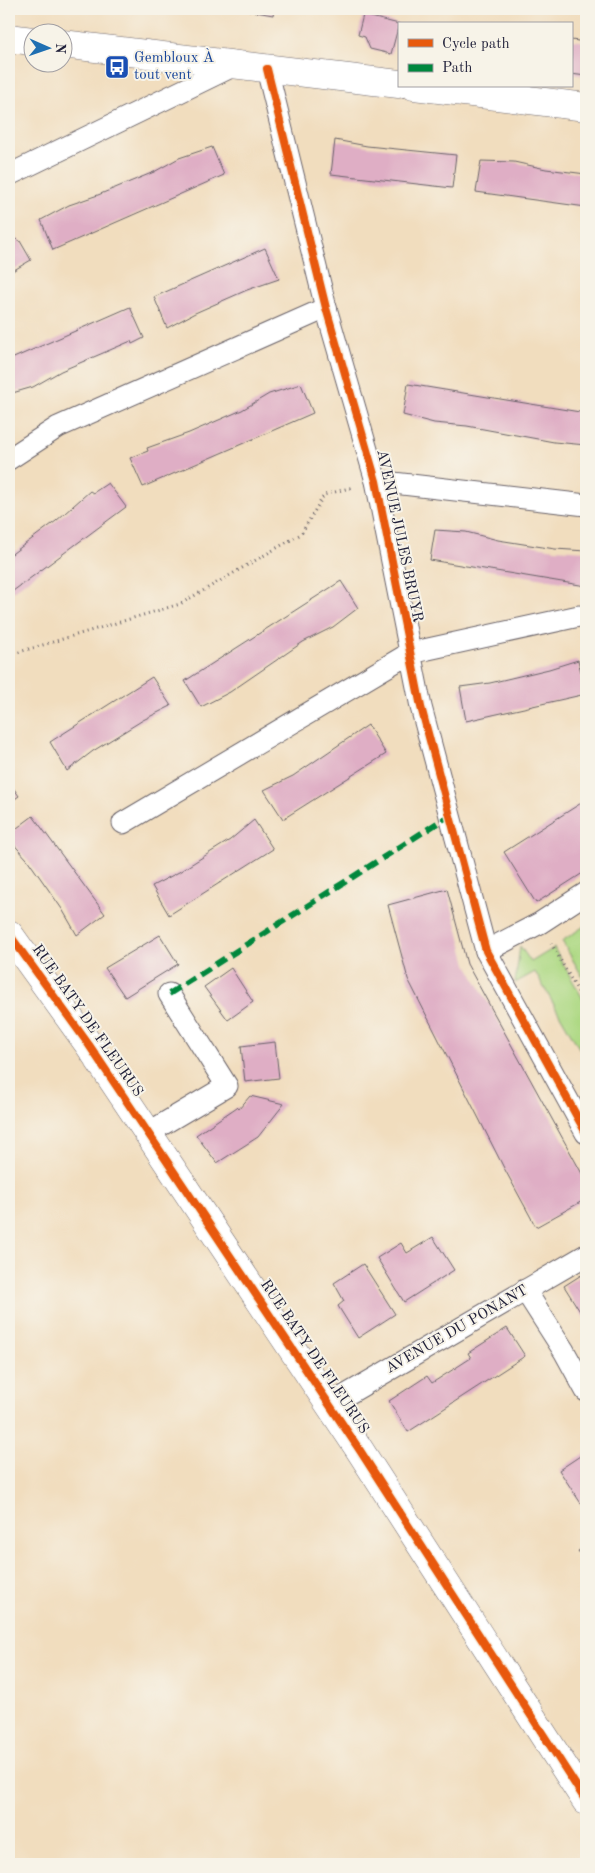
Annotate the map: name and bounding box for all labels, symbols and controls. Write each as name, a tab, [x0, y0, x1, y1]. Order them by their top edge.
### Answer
north arrow	[22, 22, 72, 72]
legend	[398, 22, 572, 88]
text: Cycle path	[442, 37, 510, 52]
text: N	[53, 43, 67, 54]
place label: Gembloux À tout vent	[134, 48, 215, 83]
bus stop icon: Gembloux À tout vent	[104, 54, 130, 80]
text: Path	[442, 61, 472, 76]
street label: AVENUE JULES BRUYR	[373, 448, 425, 624]
street label: RUE BATY DE FLEURUS	[29, 942, 145, 1100]
street label: RUE BATY DE FLEURUS	[257, 1277, 371, 1437]
street label: AVENUE DU PONANT	[383, 1283, 531, 1377]

